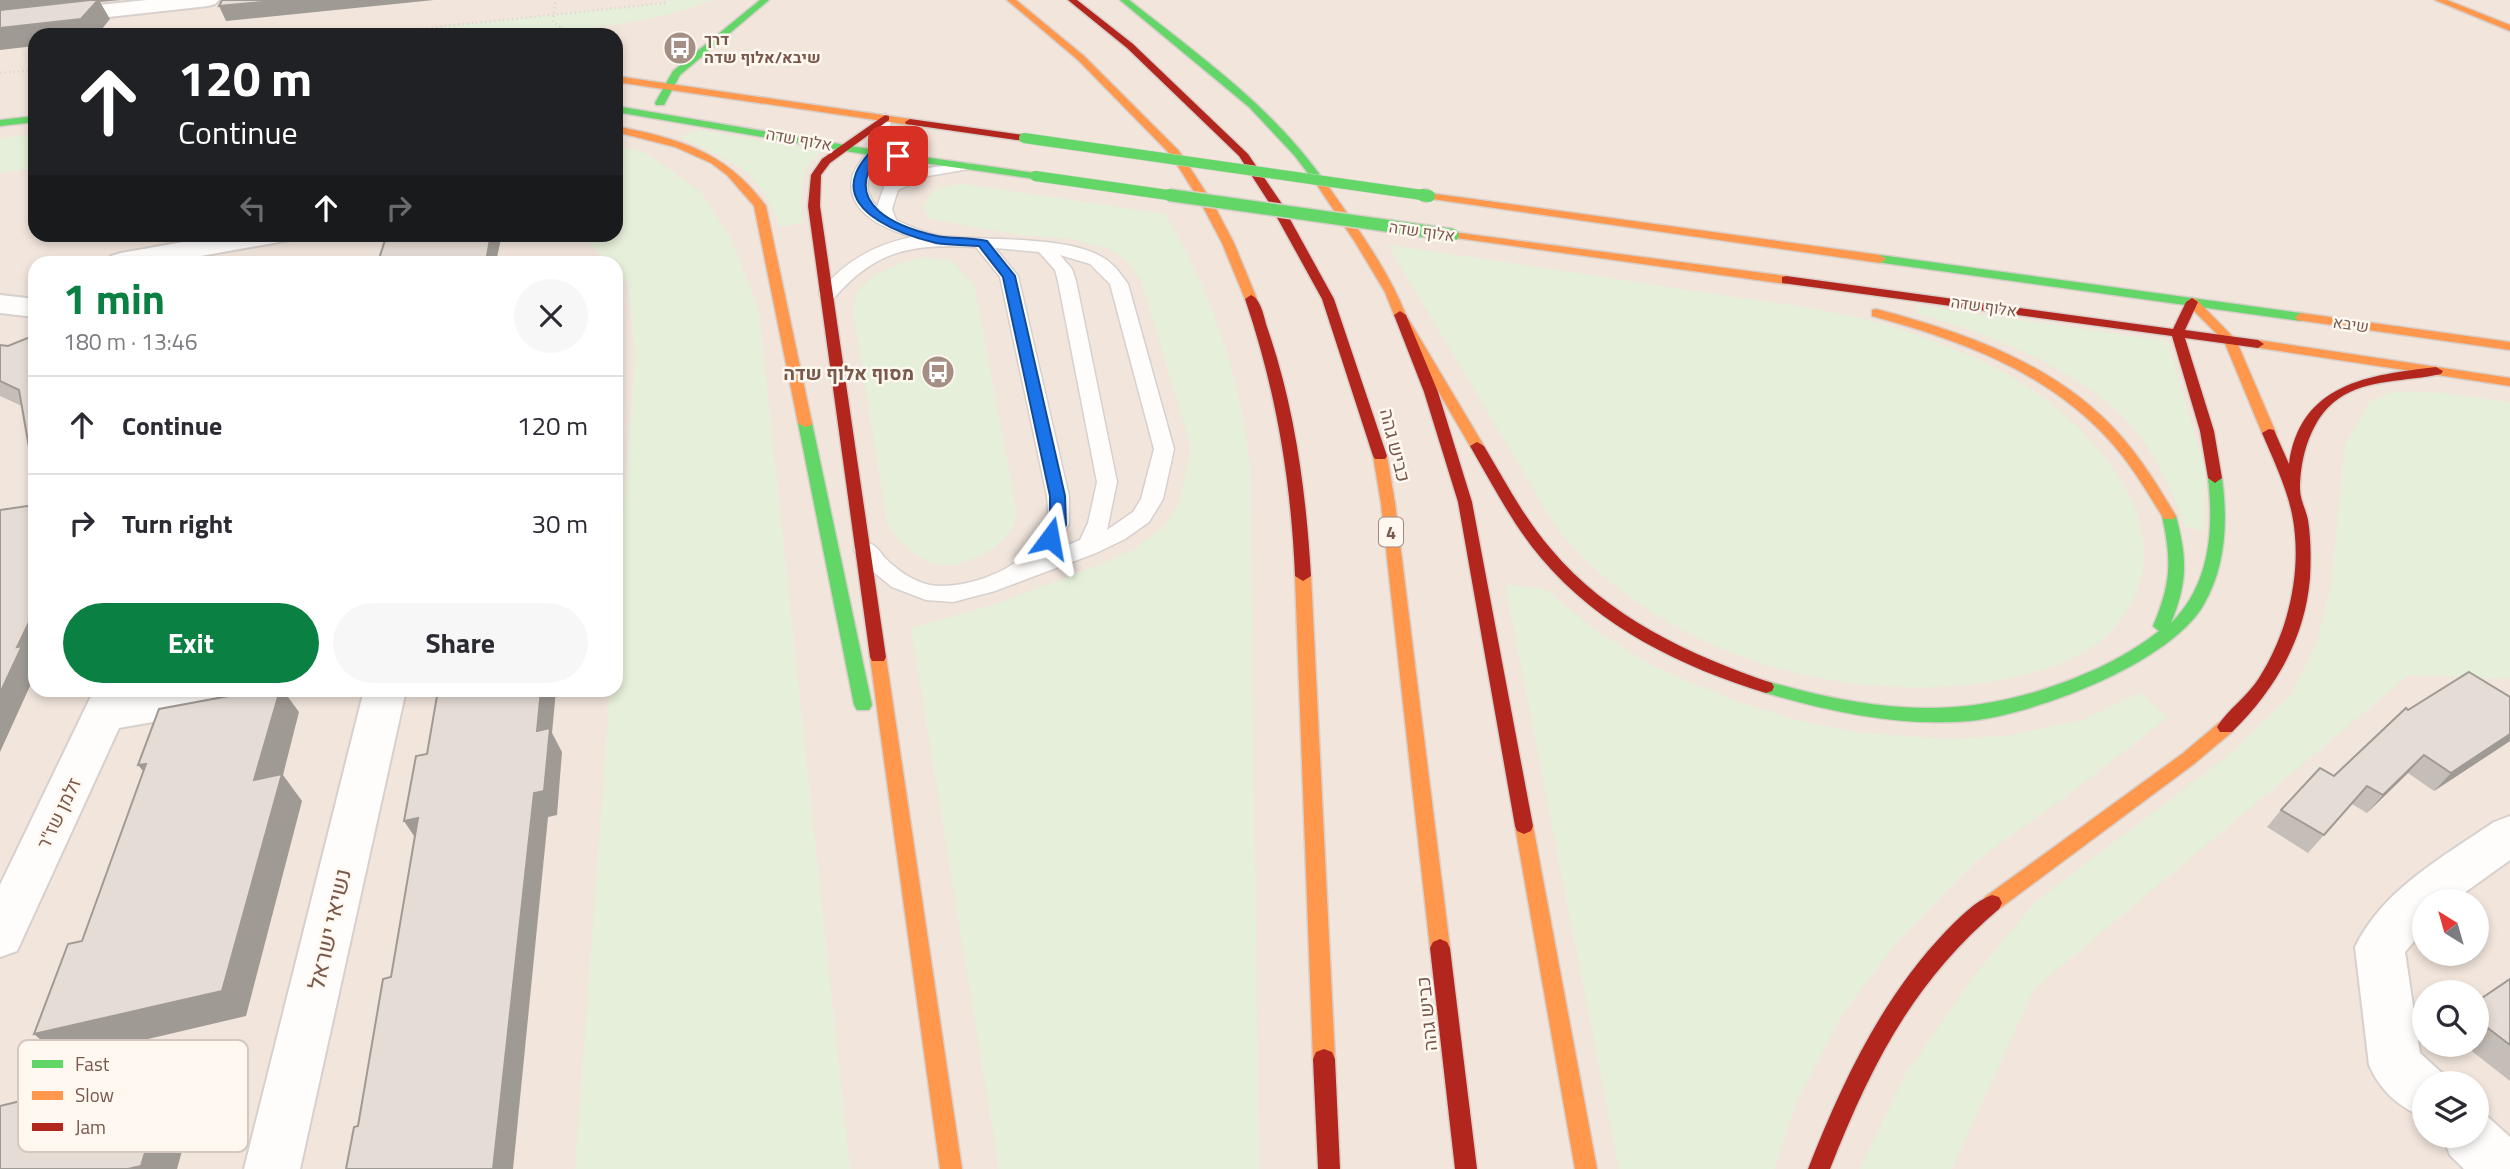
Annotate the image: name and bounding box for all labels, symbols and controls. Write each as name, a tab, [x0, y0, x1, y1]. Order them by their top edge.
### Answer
place label: דרך שיבא/אלוף שדה	[704, 27, 821, 69]
bus stop icon: דרך שיבא/אלוף שדה	[661, 29, 699, 67]
text: 120 m	[178, 40, 312, 115]
icon: ahead	[63, 56, 154, 147]
text: Continue	[178, 108, 298, 156]
street label: אלוף שדה	[764, 121, 834, 157]
pin	[868, 126, 928, 186]
icon: arrive	[879, 137, 917, 175]
icon: left	[234, 189, 272, 227]
icon: ahead	[307, 189, 345, 227]
icon: right	[380, 189, 418, 227]
street label: אלוף שדה	[1387, 214, 1457, 248]
text: 1 min	[63, 266, 165, 330]
button: close	[514, 279, 588, 353]
street label: אלוף שדה	[1949, 289, 2019, 323]
street label: שיבא	[2331, 310, 2371, 338]
text: 180 m · 13:46	[63, 324, 198, 359]
bus stop icon: מסוף אלוף שדה	[919, 353, 957, 391]
place label: מסוף אלוף שדה	[783, 358, 914, 387]
street label: כביש גהה	[1373, 405, 1419, 485]
icon: ahead	[63, 406, 101, 444]
text: Continue	[122, 406, 222, 445]
text: 120 m	[517, 406, 588, 445]
position arrow	[1013, 501, 1087, 575]
icon: right	[63, 504, 101, 542]
text: Turn right	[122, 504, 233, 543]
text: 30 m	[531, 504, 588, 543]
road number: 4	[1379, 518, 1403, 546]
button: Exit	[63, 603, 319, 683]
button: Share	[333, 603, 588, 683]
street label: זלמן שז"ר	[28, 772, 88, 854]
street label: נשיאי ישראל	[298, 865, 360, 993]
north arrow	[2412, 889, 2488, 966]
map controls	[2412, 889, 2489, 1148]
street label: כביש גהה	[1408, 975, 1444, 1053]
button: search	[2412, 980, 2489, 1057]
legend	[18, 1040, 248, 1152]
text: Fast	[75, 1049, 110, 1078]
button: layers	[2412, 1071, 2489, 1148]
text: Slow	[75, 1080, 114, 1109]
text: Jam	[75, 1112, 106, 1141]

